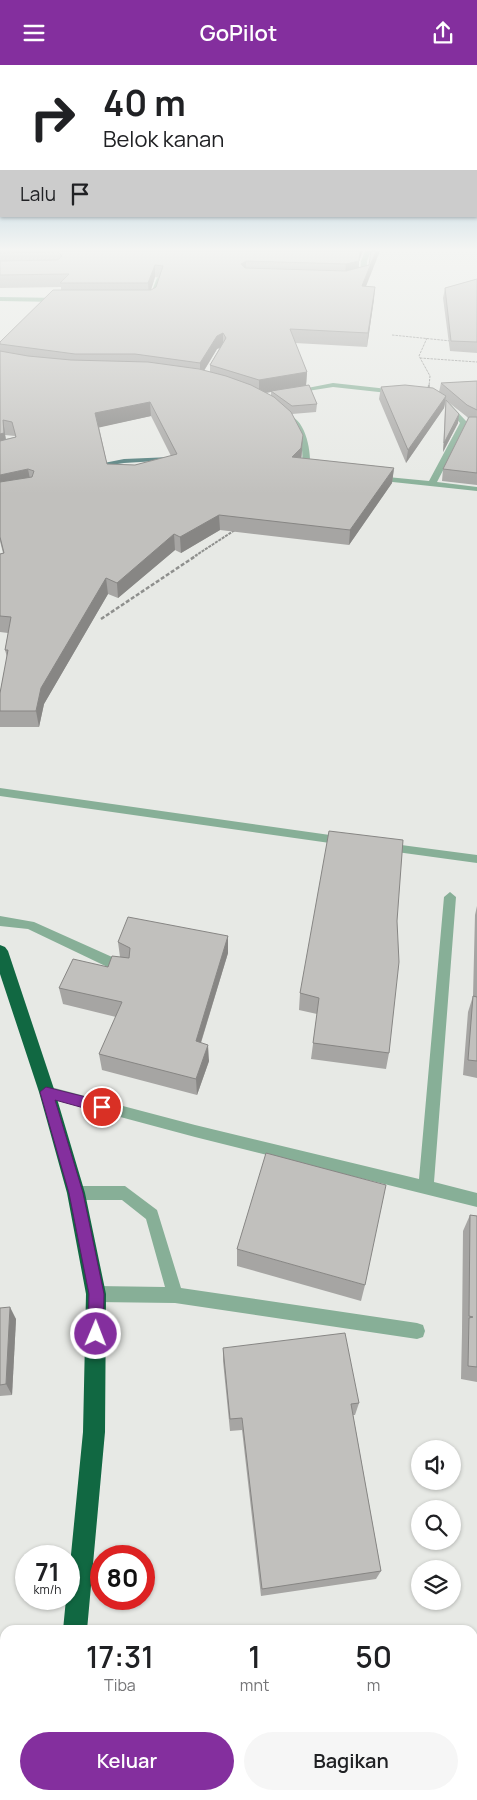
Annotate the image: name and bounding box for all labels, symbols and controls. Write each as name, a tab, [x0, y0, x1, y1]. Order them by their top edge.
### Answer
text: GoPilot	[200, 18, 277, 48]
icon: menu	[20, 19, 48, 47]
icon: share	[429, 19, 457, 47]
text: 40 m	[103, 79, 186, 127]
icon: right	[20, 85, 85, 150]
text: Belok kanan	[103, 124, 224, 154]
icon: arrive	[66, 180, 94, 208]
text: Lalu	[20, 181, 56, 207]
pin	[81, 1086, 123, 1128]
icon: arrive	[88, 1093, 116, 1121]
position arrow	[69, 1307, 121, 1359]
map controls	[411, 1440, 461, 1610]
button: sound	[411, 1440, 461, 1490]
button: search	[411, 1500, 461, 1550]
speed limit sign: 80	[90, 1545, 155, 1610]
text: 71	[35, 1554, 60, 1589]
button: layers	[411, 1560, 461, 1610]
text: km/h	[34, 1581, 61, 1598]
text: 17:31	[86, 1636, 154, 1677]
text: 1	[248, 1636, 261, 1677]
text: 50	[355, 1636, 392, 1677]
text: Tiba	[104, 1674, 136, 1696]
text: mnt	[240, 1674, 269, 1696]
text: m	[367, 1674, 380, 1696]
button: Keluar	[20, 1732, 234, 1790]
button: Bagikan	[244, 1732, 458, 1790]

